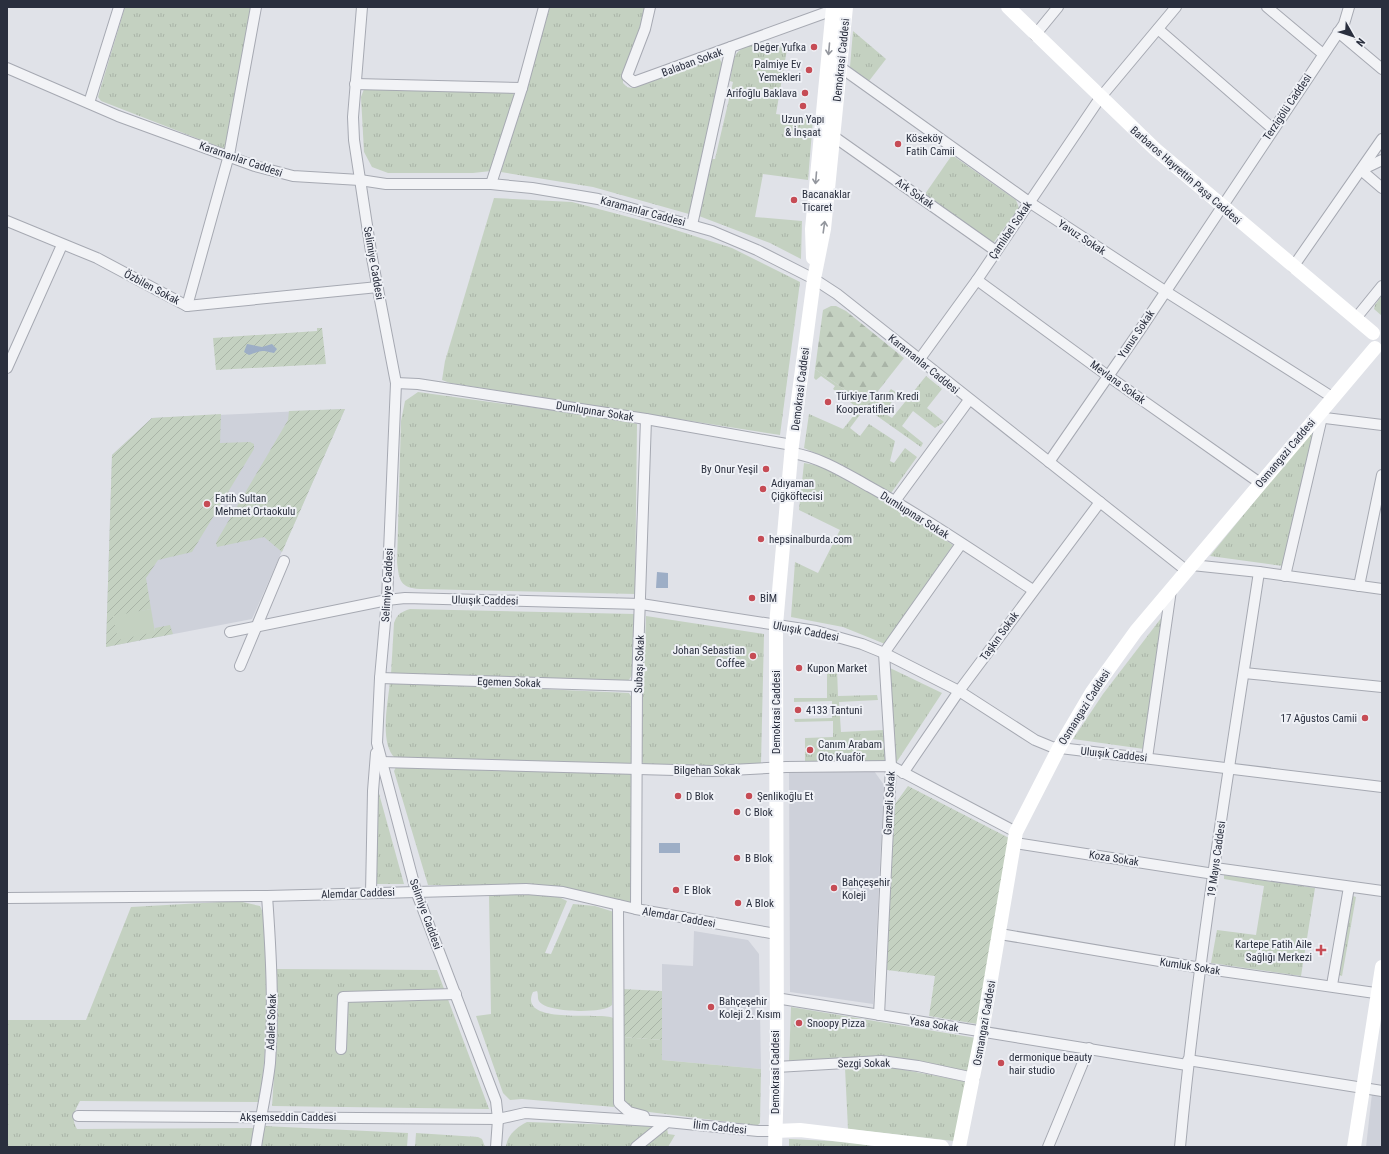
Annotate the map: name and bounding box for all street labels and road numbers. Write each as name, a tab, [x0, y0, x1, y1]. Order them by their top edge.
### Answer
street label: Demokrasi Caddesi	[831, 18, 852, 102]
street label: Balaban Sokak	[660, 45, 725, 80]
street label: Terzigölü Caddesi	[1260, 72, 1314, 143]
street label: Barbaros Hayrettin Paşa Caddesi	[1128, 124, 1244, 227]
street label: Karamanlar Caddesi	[197, 139, 284, 180]
street label: Ark Sokak	[893, 176, 936, 211]
street label: Karamanlar Caddesi	[599, 194, 687, 229]
street label: Çamlıbel Sokak	[986, 199, 1035, 262]
street label: Yavuz Sokak	[1055, 217, 1108, 258]
street label: Selimiye Caddesi	[361, 226, 386, 301]
street label: Özbilen Sokak	[122, 267, 182, 308]
street label: Yunus Sokak	[1116, 308, 1157, 361]
street label: Karamanlar Caddesi	[886, 332, 962, 397]
street label: Demokrasi Caddesi	[789, 347, 812, 431]
street label: Mevlana Sokak	[1087, 358, 1148, 407]
street label: Dumlupınar Sokak	[555, 399, 635, 424]
street label: Osmangazi Caddesi	[1253, 416, 1318, 491]
street label: Dumlupınar Sokak	[878, 489, 952, 542]
street label: Selimiye Caddesi	[379, 548, 396, 622]
street label: Uluışık Caddesi	[451, 593, 519, 608]
street label: Taşkın Sokak	[977, 609, 1022, 663]
street label: Uluışık Caddesi	[772, 619, 840, 644]
street label: Subaşı Sokak	[632, 635, 647, 693]
street label: Osmangazi Caddesi	[1056, 667, 1113, 747]
street label: Demokrasi Caddesi	[770, 670, 783, 754]
street label: Egemen Sokak	[477, 675, 541, 690]
street label: Uluışık Caddesi	[1080, 745, 1148, 764]
street label: Bilgehan Sokak	[674, 764, 740, 777]
street label: Gamzeli Sokak	[881, 771, 898, 835]
street label: 19 Mayıs Caddesi	[1205, 820, 1228, 898]
street label: Koza Sokak	[1088, 848, 1140, 869]
street label: Selimiye Caddesi	[407, 877, 444, 951]
street label: Alemdar Caddesi	[321, 886, 395, 901]
street label: Alemdar Caddesi	[641, 905, 716, 930]
street label: Kumluk Sokak	[1159, 955, 1221, 978]
street label: Osmangazi Caddesi	[971, 980, 998, 1067]
street label: Adalet Sokak	[264, 993, 279, 1051]
street label: Yasa Sokak	[908, 1014, 960, 1035]
street label: Demokrasi Caddesi	[769, 1030, 782, 1114]
street label: Sezgi Sokak	[838, 1057, 890, 1070]
street label: Akşemseddin Caddesi	[240, 1111, 336, 1124]
street label: İlim Caddesi	[693, 1118, 747, 1137]

